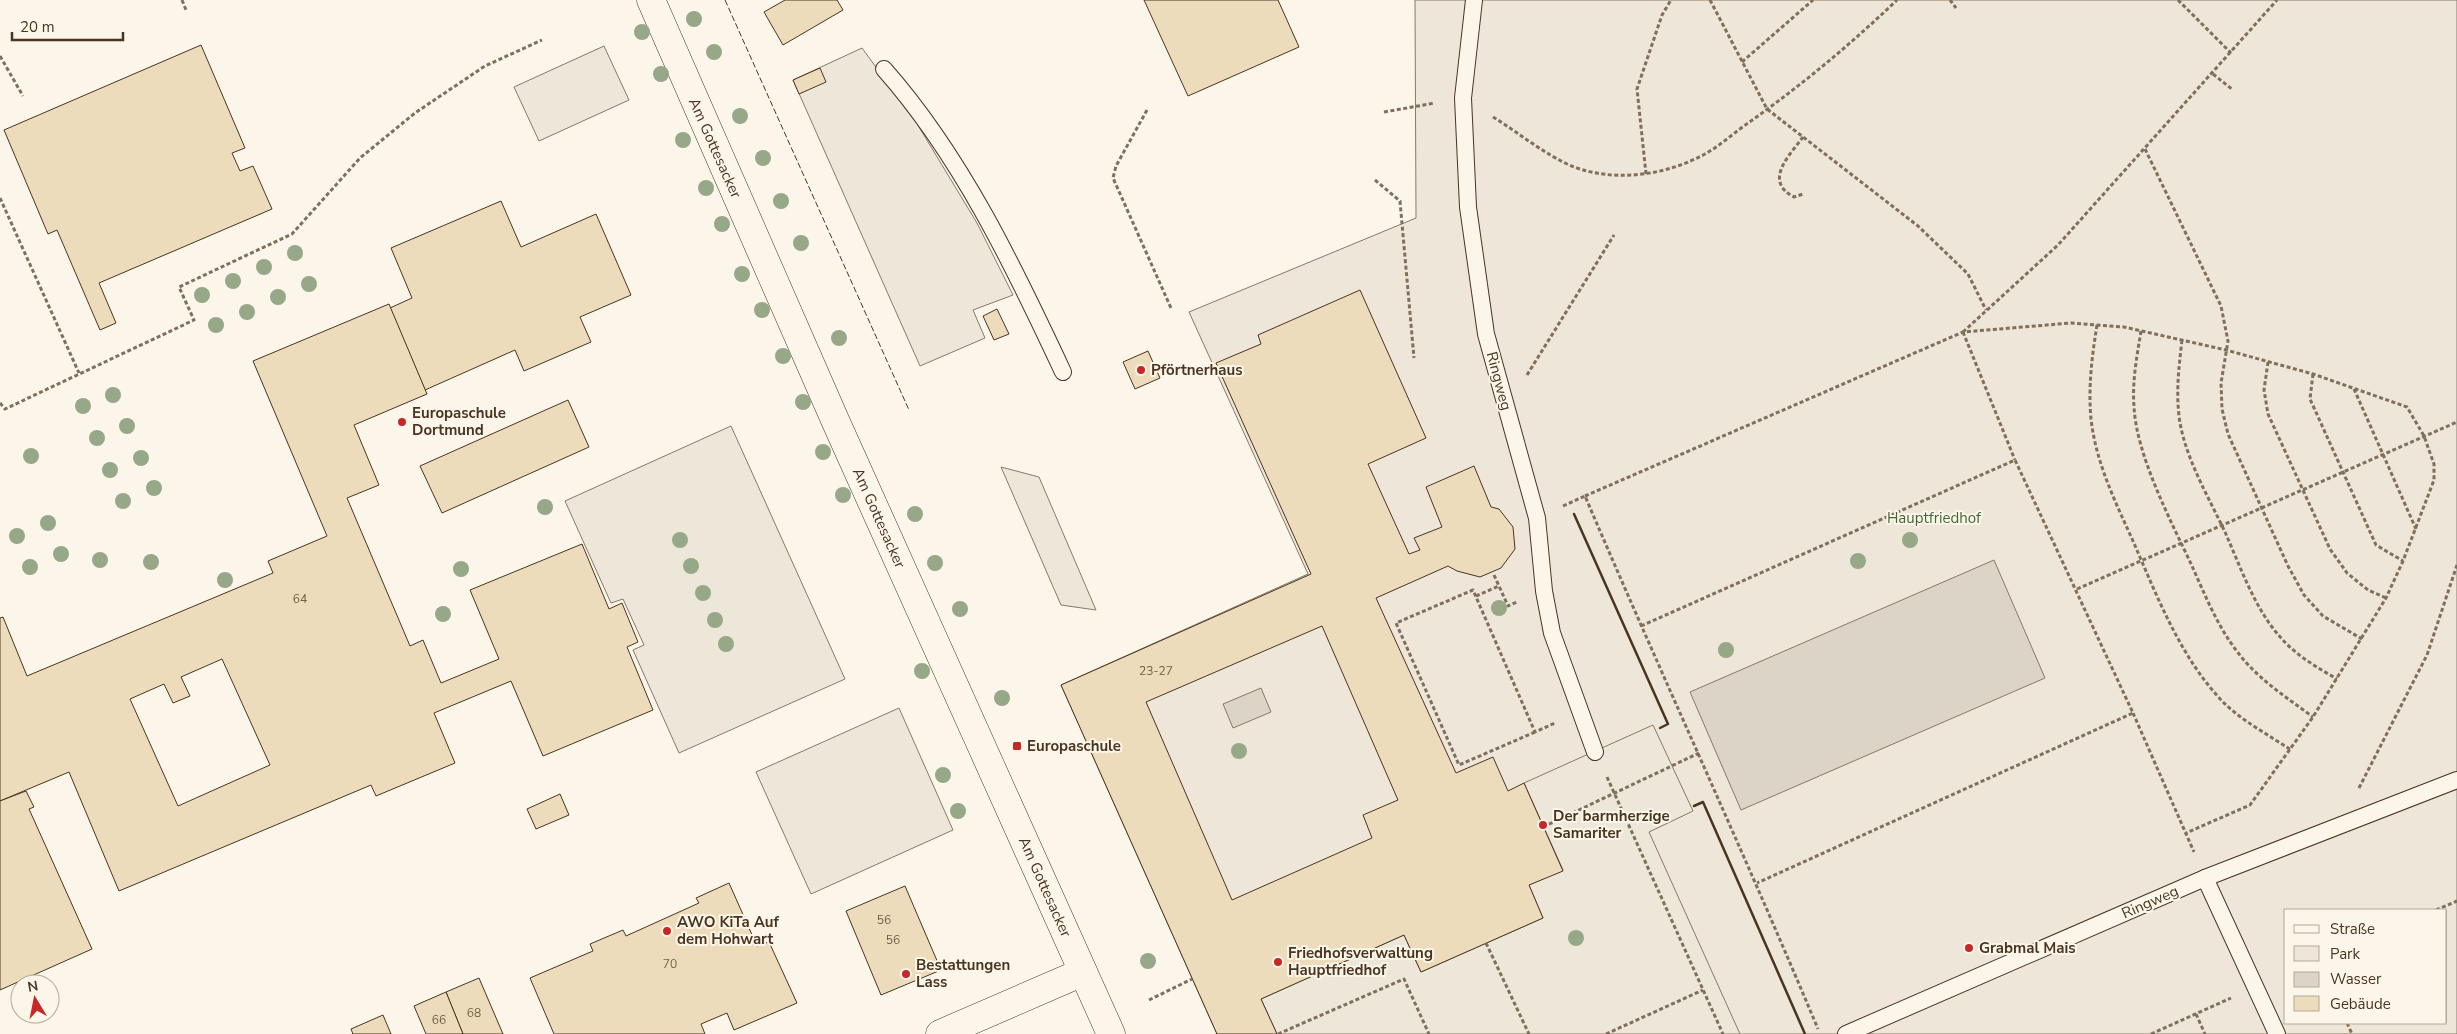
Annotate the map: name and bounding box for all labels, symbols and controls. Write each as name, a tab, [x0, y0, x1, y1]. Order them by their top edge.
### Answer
scale bar	[12, 10, 124, 42]
text: 20 m	[20, 17, 55, 37]
street label: Am Gottesacker	[684, 95, 746, 202]
street label: Ringweg	[1482, 349, 1516, 413]
place label: Pförtnerhaus	[1151, 360, 1243, 380]
marker: Pförtnerhaus	[1135, 364, 1147, 376]
place label: Europaschule Dortmund	[412, 403, 506, 440]
marker: Europaschule Dortmund	[396, 416, 408, 428]
street label: Am Gottesacker	[848, 465, 910, 572]
park label: Hauptfriedhof	[1887, 508, 1982, 528]
house number: 64	[293, 591, 307, 607]
house number: 23-27	[1139, 663, 1173, 679]
place label: Europaschule	[1027, 736, 1121, 756]
marker: Europaschule	[1011, 740, 1023, 752]
place label: Der barmherzige Samariter	[1553, 806, 1670, 843]
marker: Der barmherzige Samariter	[1537, 819, 1549, 831]
street label: Am Gottesacker	[1014, 834, 1076, 941]
street label: Ringweg	[2118, 881, 2182, 923]
legend	[2284, 909, 2447, 1024]
place label: AWO KiTa Auf dem Hohwart	[677, 912, 780, 949]
house number: 56	[877, 912, 891, 928]
text: Straße	[2330, 919, 2375, 939]
marker: AWO KiTa Auf dem Hohwart	[661, 925, 673, 937]
house number: 56	[886, 932, 900, 948]
place label: Grabmal Mais	[1979, 938, 2076, 958]
marker: Grabmal Mais	[1963, 942, 1975, 954]
place label: Friedhofsverwaltung Hauptfriedhof	[1288, 943, 1433, 980]
text: Park	[2330, 944, 2360, 964]
place label: Bestattungen Lass	[916, 955, 1010, 992]
house number: 70	[663, 956, 677, 972]
marker: Friedhofsverwaltung Hauptfriedhof	[1272, 956, 1284, 968]
marker: Bestattungen Lass	[900, 968, 912, 980]
text: Wasser	[2330, 969, 2382, 989]
north arrow	[10, 974, 60, 1024]
text: N	[26, 976, 40, 997]
text: Gebäude	[2330, 994, 2391, 1014]
house number: 68	[467, 1005, 481, 1021]
house number: 66	[432, 1012, 446, 1028]

